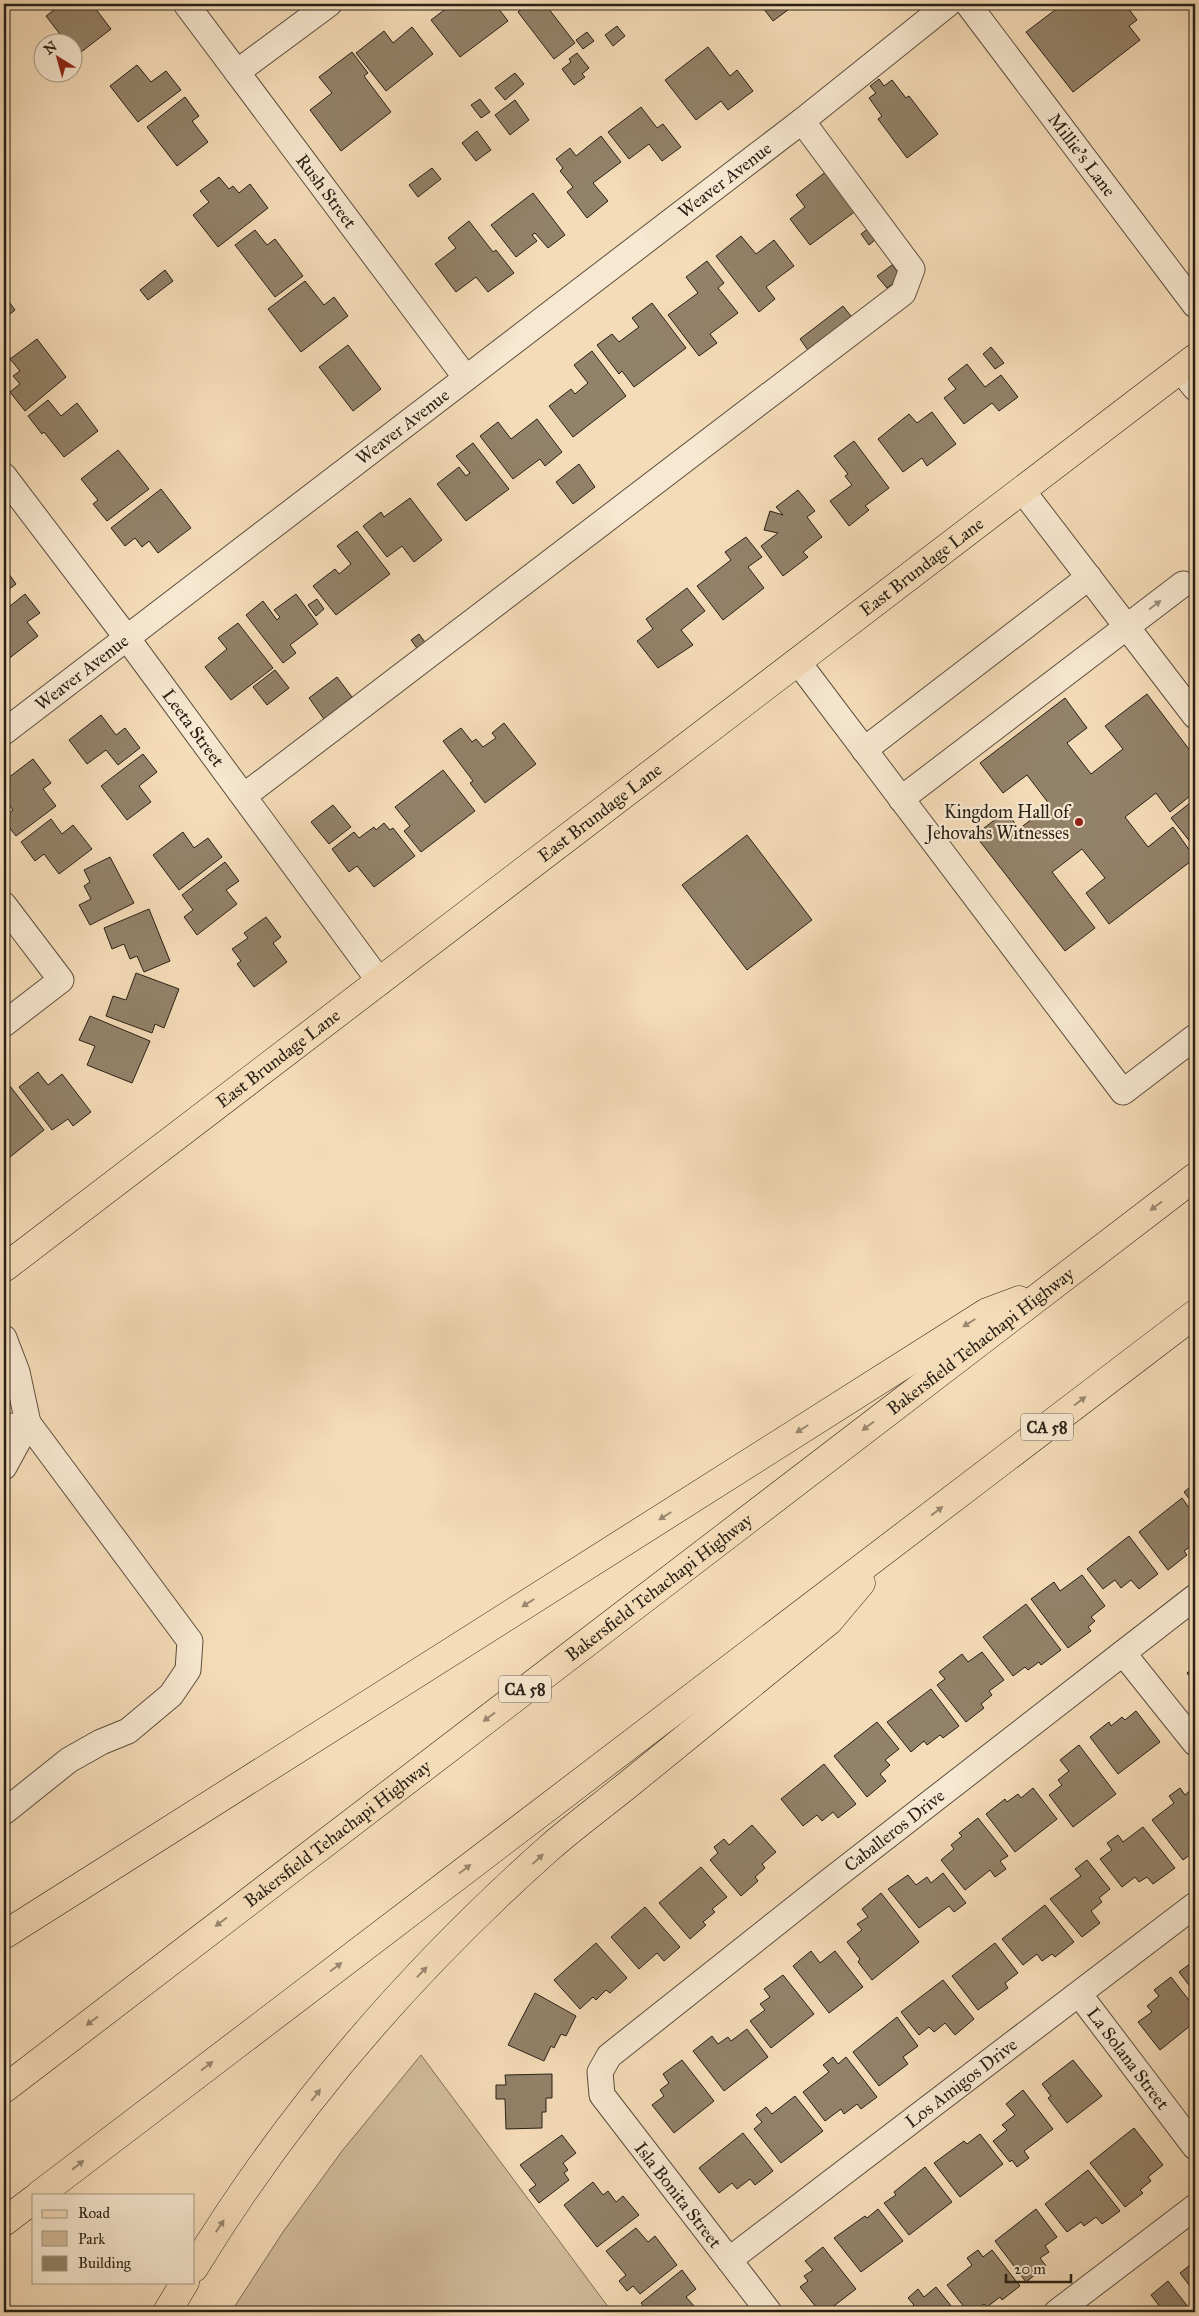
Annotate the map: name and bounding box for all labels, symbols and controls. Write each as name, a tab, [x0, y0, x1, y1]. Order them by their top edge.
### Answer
north arrow	[32, 32, 82, 82]
text: N	[41, 38, 60, 58]
street label: Millie's Lane	[1043, 109, 1120, 201]
street label: Weaver Avenue	[674, 137, 776, 223]
street label: Rush Street	[291, 150, 362, 233]
street label: Weaver Avenue	[351, 384, 454, 470]
street label: East Brundage Lane	[855, 512, 988, 621]
one-way arrow	[1148, 600, 1161, 611]
street label: Weaver Avenue	[31, 630, 133, 715]
street label: Leeta Street	[157, 685, 229, 772]
street label: East Brundage Lane	[534, 758, 666, 867]
place label: Kingdom Hall of Jehovahs Witnesses	[924, 801, 1072, 845]
marker: Kingdom Hall of Jehovahs Witnesses	[1073, 816, 1085, 828]
street label: East Brundage Lane	[212, 1004, 344, 1113]
one-way arrow	[1150, 1201, 1163, 1212]
street label: Bakersfield Tehachapi Highway	[883, 1262, 1079, 1420]
one-way arrow	[963, 1318, 976, 1328]
one-way arrow	[1073, 1396, 1086, 1407]
road number: CA 58	[1021, 1414, 1073, 1440]
one-way arrow	[862, 1421, 875, 1432]
one-way arrow	[796, 1424, 809, 1433]
one-way arrow	[930, 1505, 943, 1516]
street label: Bakersfield Tehachapi Highway	[561, 1509, 757, 1666]
one-way arrow	[659, 1511, 672, 1521]
one-way arrow	[521, 1598, 535, 1608]
road number: CA 58	[499, 1676, 551, 1702]
one-way arrow	[483, 1711, 496, 1722]
street label: Bakersfield Tehachapi Highway	[240, 1755, 436, 1912]
street label: Caballeros Drive	[840, 1785, 949, 1876]
one-way arrow	[531, 1853, 543, 1865]
one-way arrow	[458, 1864, 472, 1874]
one-way arrow	[214, 1917, 228, 1927]
one-way arrow	[329, 1962, 342, 1973]
one-way arrow	[415, 1967, 427, 1979]
street label: La Solana Street	[1082, 2003, 1174, 2115]
one-way arrow	[85, 2016, 99, 2026]
street label: Los Amigos Drive	[901, 2033, 1022, 2133]
one-way arrow	[200, 2060, 213, 2071]
one-way arrow	[310, 2089, 321, 2102]
street label: Isla Bonita Street	[630, 2137, 727, 2253]
one-way arrow	[71, 2159, 84, 2170]
legend	[32, 2194, 195, 2284]
text: Road	[78, 2204, 110, 2222]
one-way arrow	[215, 2220, 224, 2233]
text: Park	[78, 2230, 105, 2248]
scale bar	[1006, 2251, 1072, 2283]
text: Building	[78, 2254, 132, 2272]
text: 20 m	[1014, 2260, 1046, 2278]

